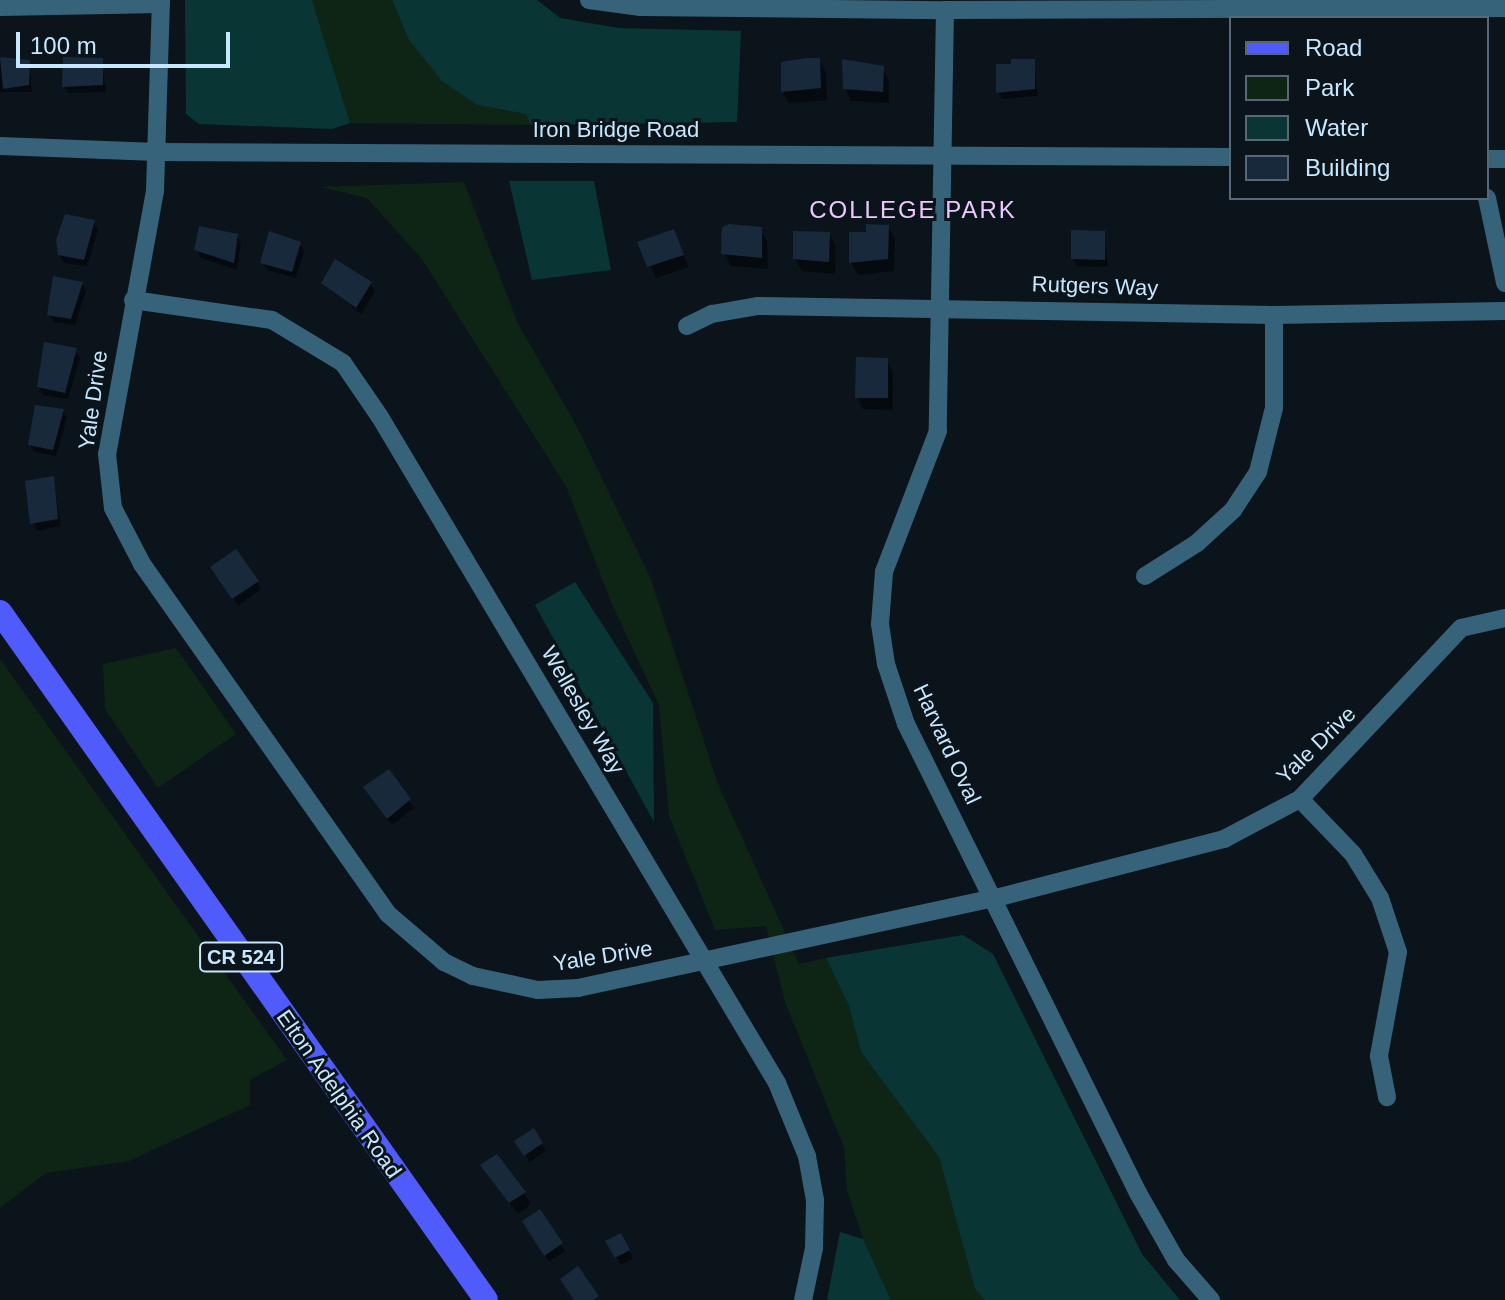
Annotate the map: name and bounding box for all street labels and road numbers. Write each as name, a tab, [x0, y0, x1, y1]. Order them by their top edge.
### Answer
street label: Iron Bridge Road	[533, 117, 699, 143]
street label: Rutgers Way	[1031, 271, 1159, 301]
street label: Yale Drive	[73, 349, 113, 451]
street label: Wellesley Way	[536, 641, 630, 779]
street label: Harvard Oval	[908, 680, 986, 808]
street label: Yale Drive	[1271, 701, 1361, 789]
street label: Yale Drive	[552, 935, 654, 977]
road number: CR 524	[199, 941, 283, 973]
street label: Elton Adelphia Road	[271, 1004, 407, 1184]

